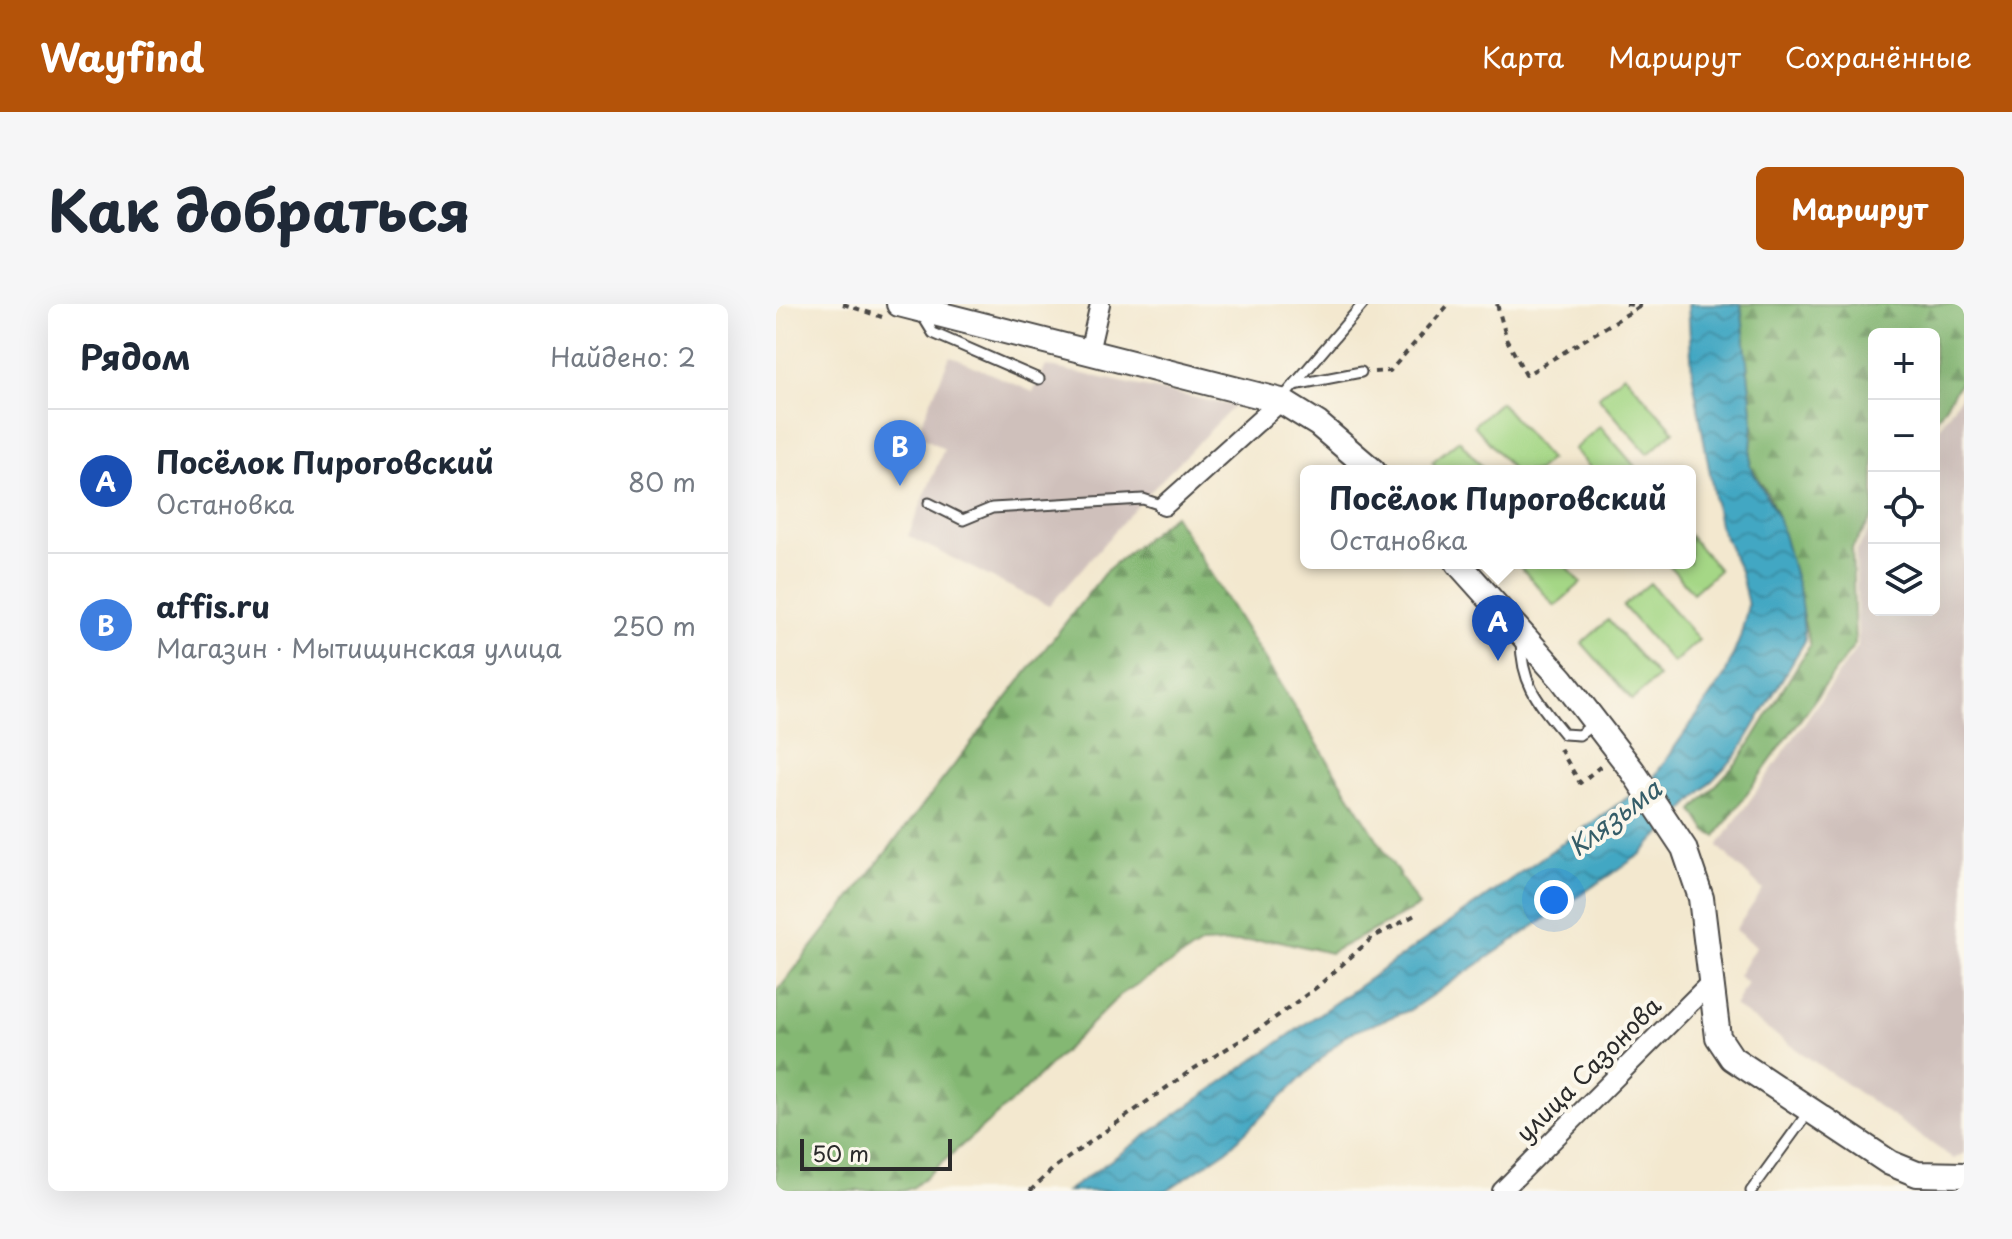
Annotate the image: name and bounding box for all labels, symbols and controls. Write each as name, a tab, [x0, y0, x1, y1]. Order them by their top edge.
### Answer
text: Wayfind	[40, 28, 204, 85]
text: Карта	[1482, 35, 1564, 78]
text: Маршрут	[1608, 35, 1741, 78]
text: Сохранённые	[1785, 35, 1972, 78]
text: Как добраться	[48, 166, 471, 251]
button: Маршрут	[1756, 167, 1964, 250]
map controls	[1868, 328, 1940, 616]
button: +	[1868, 328, 1940, 400]
text: Рядом	[80, 330, 191, 382]
text: Найдено: 2	[550, 337, 696, 376]
button: −	[1868, 400, 1940, 472]
pin: B	[874, 420, 926, 486]
text: Посёлок Пироговский	[156, 439, 494, 484]
text: A	[96, 462, 116, 501]
text: 80 m	[628, 462, 696, 501]
popup	[1300, 465, 1696, 569]
button: locate	[1868, 472, 1940, 544]
text: Посёлок Пироговский	[1329, 475, 1667, 520]
text: Остановка	[156, 484, 294, 523]
text: Остановка	[1329, 520, 1467, 559]
button: layers	[1868, 544, 1940, 616]
text: affis.ru	[156, 583, 270, 628]
pin: A	[1472, 595, 1524, 661]
text: B	[97, 606, 115, 645]
text: 250 m	[612, 606, 696, 645]
text: Магазин · Мытищинская улица	[156, 628, 562, 667]
water label: Клязьма	[1559, 768, 1670, 865]
your location	[1534, 880, 1574, 920]
street label: улица Сазонова	[1507, 988, 1669, 1149]
scale bar	[800, 1135, 952, 1171]
text: 50 m	[812, 1136, 869, 1169]

